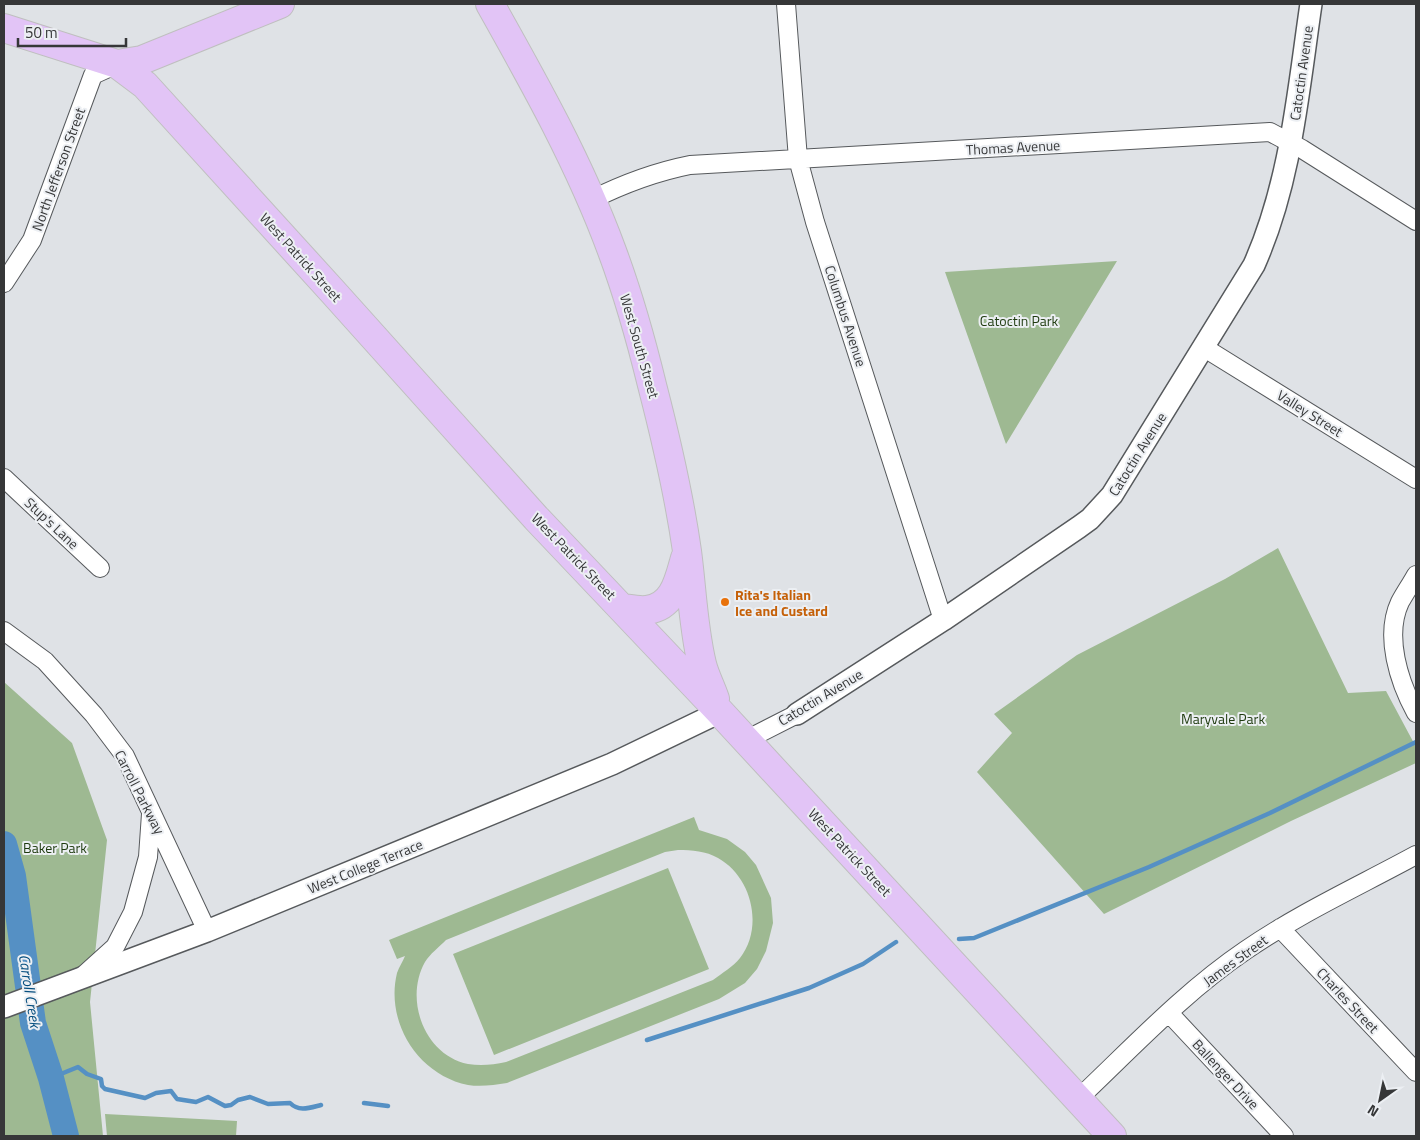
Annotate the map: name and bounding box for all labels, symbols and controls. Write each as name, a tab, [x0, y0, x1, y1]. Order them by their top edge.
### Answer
scale bar	[18, 15, 125, 47]
text: 50 m	[25, 21, 58, 44]
street label: Catoctin Avenue	[1284, 24, 1318, 122]
street label: North Jefferson Street	[26, 104, 90, 234]
street label: Thomas Avenue	[965, 134, 1061, 160]
street label: West Patrick Street	[255, 208, 347, 306]
street label: Columbus Avenue	[820, 263, 872, 369]
street label: West South Street	[615, 291, 665, 401]
park label: Catoctin Park	[980, 310, 1058, 331]
street label: Valley Street	[1273, 384, 1347, 442]
street label: Catoctin Avenue	[1103, 408, 1171, 500]
street label: Stup's Lane	[20, 492, 84, 554]
street label: West Patrick Street	[527, 508, 621, 604]
place label: Rita's Italian Ice and Custard	[735, 584, 828, 621]
marker: Rita's Italian Ice and Custard	[719, 596, 731, 608]
street label: Catoctin Avenue	[774, 663, 866, 731]
park label: Maryvale Park	[1181, 708, 1265, 729]
street label: Carroll Parkway	[110, 746, 170, 838]
street label: West Patrick Street	[804, 803, 897, 901]
street label: West College Terrace	[304, 833, 426, 899]
park label: Baker Park	[23, 837, 87, 858]
street label: James Street	[1198, 929, 1272, 991]
water label: Carroll Creek	[13, 953, 48, 1032]
street label: Charles Street	[1312, 962, 1384, 1038]
street label: Ballenger Drive	[1188, 1034, 1264, 1114]
north arrow	[1355, 1075, 1405, 1125]
text: N	[1363, 1100, 1382, 1123]

